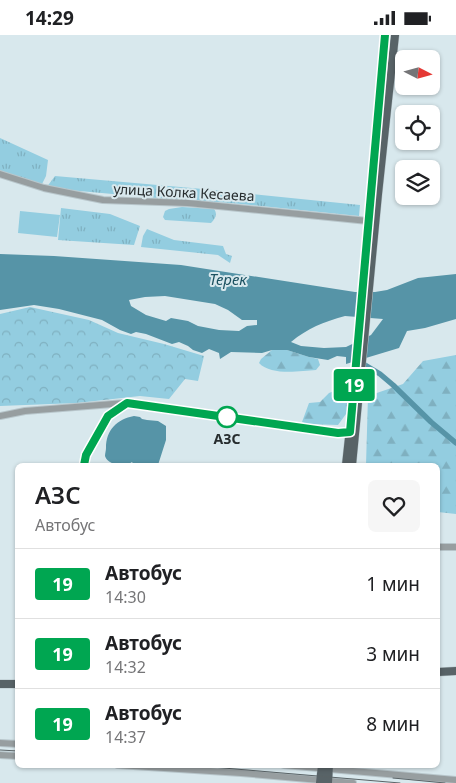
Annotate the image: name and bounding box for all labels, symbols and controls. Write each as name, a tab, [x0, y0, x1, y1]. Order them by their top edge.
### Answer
text: 14:29	[25, 5, 74, 31]
north arrow	[395, 50, 440, 95]
map controls	[395, 50, 440, 205]
button: locate	[395, 105, 440, 150]
button: layers	[395, 160, 440, 205]
street label: улица Колка Кесаева	[113, 179, 255, 205]
water label: Терек	[209, 269, 248, 289]
line badge: 19	[332, 369, 376, 401]
text: 19	[344, 373, 364, 397]
marker: АЗС	[216, 406, 238, 428]
place label: АЗС	[213, 429, 241, 448]
text: АЗС	[35, 478, 81, 511]
button: heart	[368, 480, 420, 532]
text: Автобус	[35, 514, 95, 536]
text: Автобус	[105, 560, 182, 586]
text: 1 мин	[366, 571, 420, 597]
text: 19	[52, 572, 73, 596]
text: 14:30	[105, 586, 146, 608]
text: Автобус	[105, 630, 182, 656]
text: 3 мин	[366, 641, 420, 667]
text: 19	[52, 642, 73, 666]
text: 14:32	[105, 656, 146, 678]
text: Автобус	[105, 700, 182, 726]
text: 8 мин	[366, 711, 420, 737]
text: 19	[52, 712, 73, 736]
text: 14:37	[105, 726, 146, 748]

